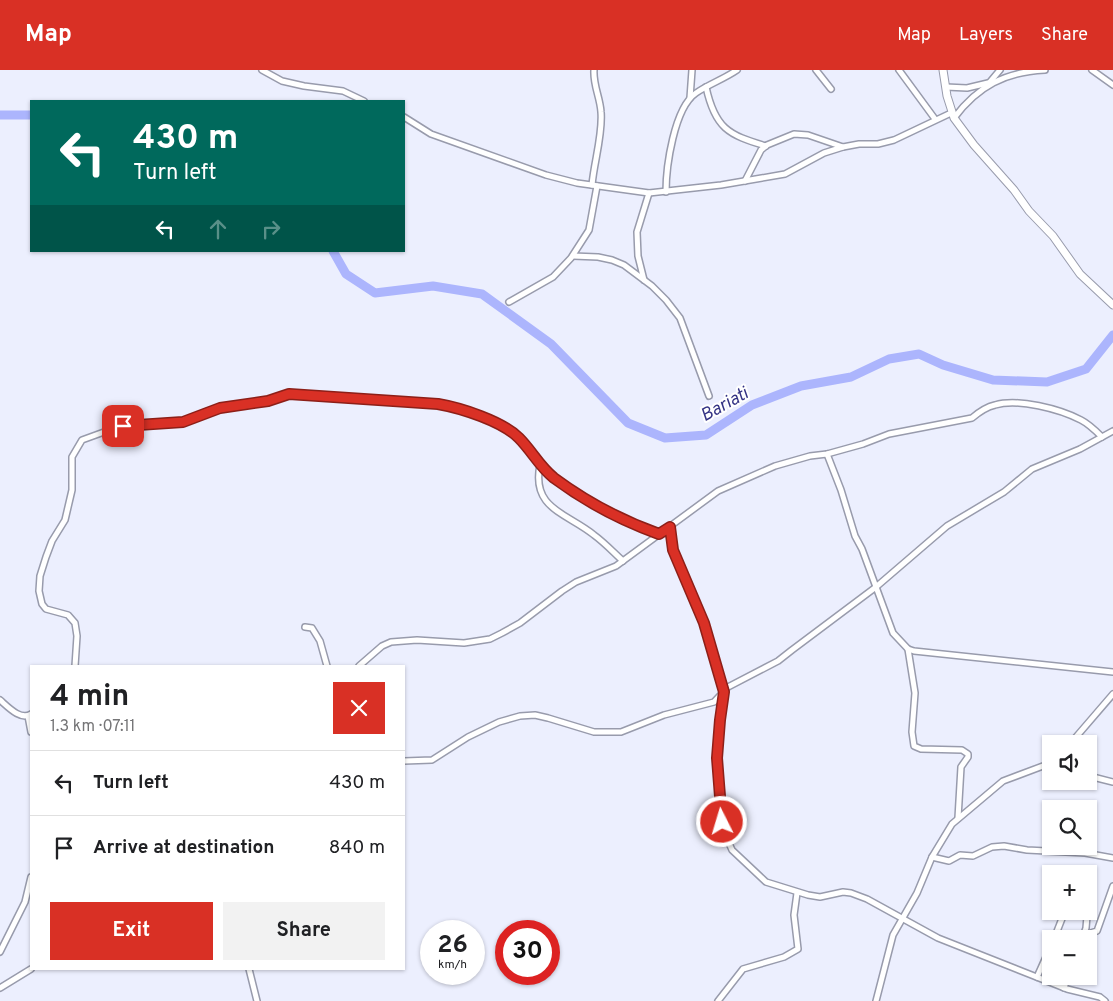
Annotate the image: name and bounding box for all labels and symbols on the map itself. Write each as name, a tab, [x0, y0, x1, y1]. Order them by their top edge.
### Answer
water label: Bariati	[697, 382, 754, 428]
pin	[102, 405, 144, 447]
position arrow	[695, 795, 747, 847]
speed limit sign: 30	[495, 920, 560, 985]

